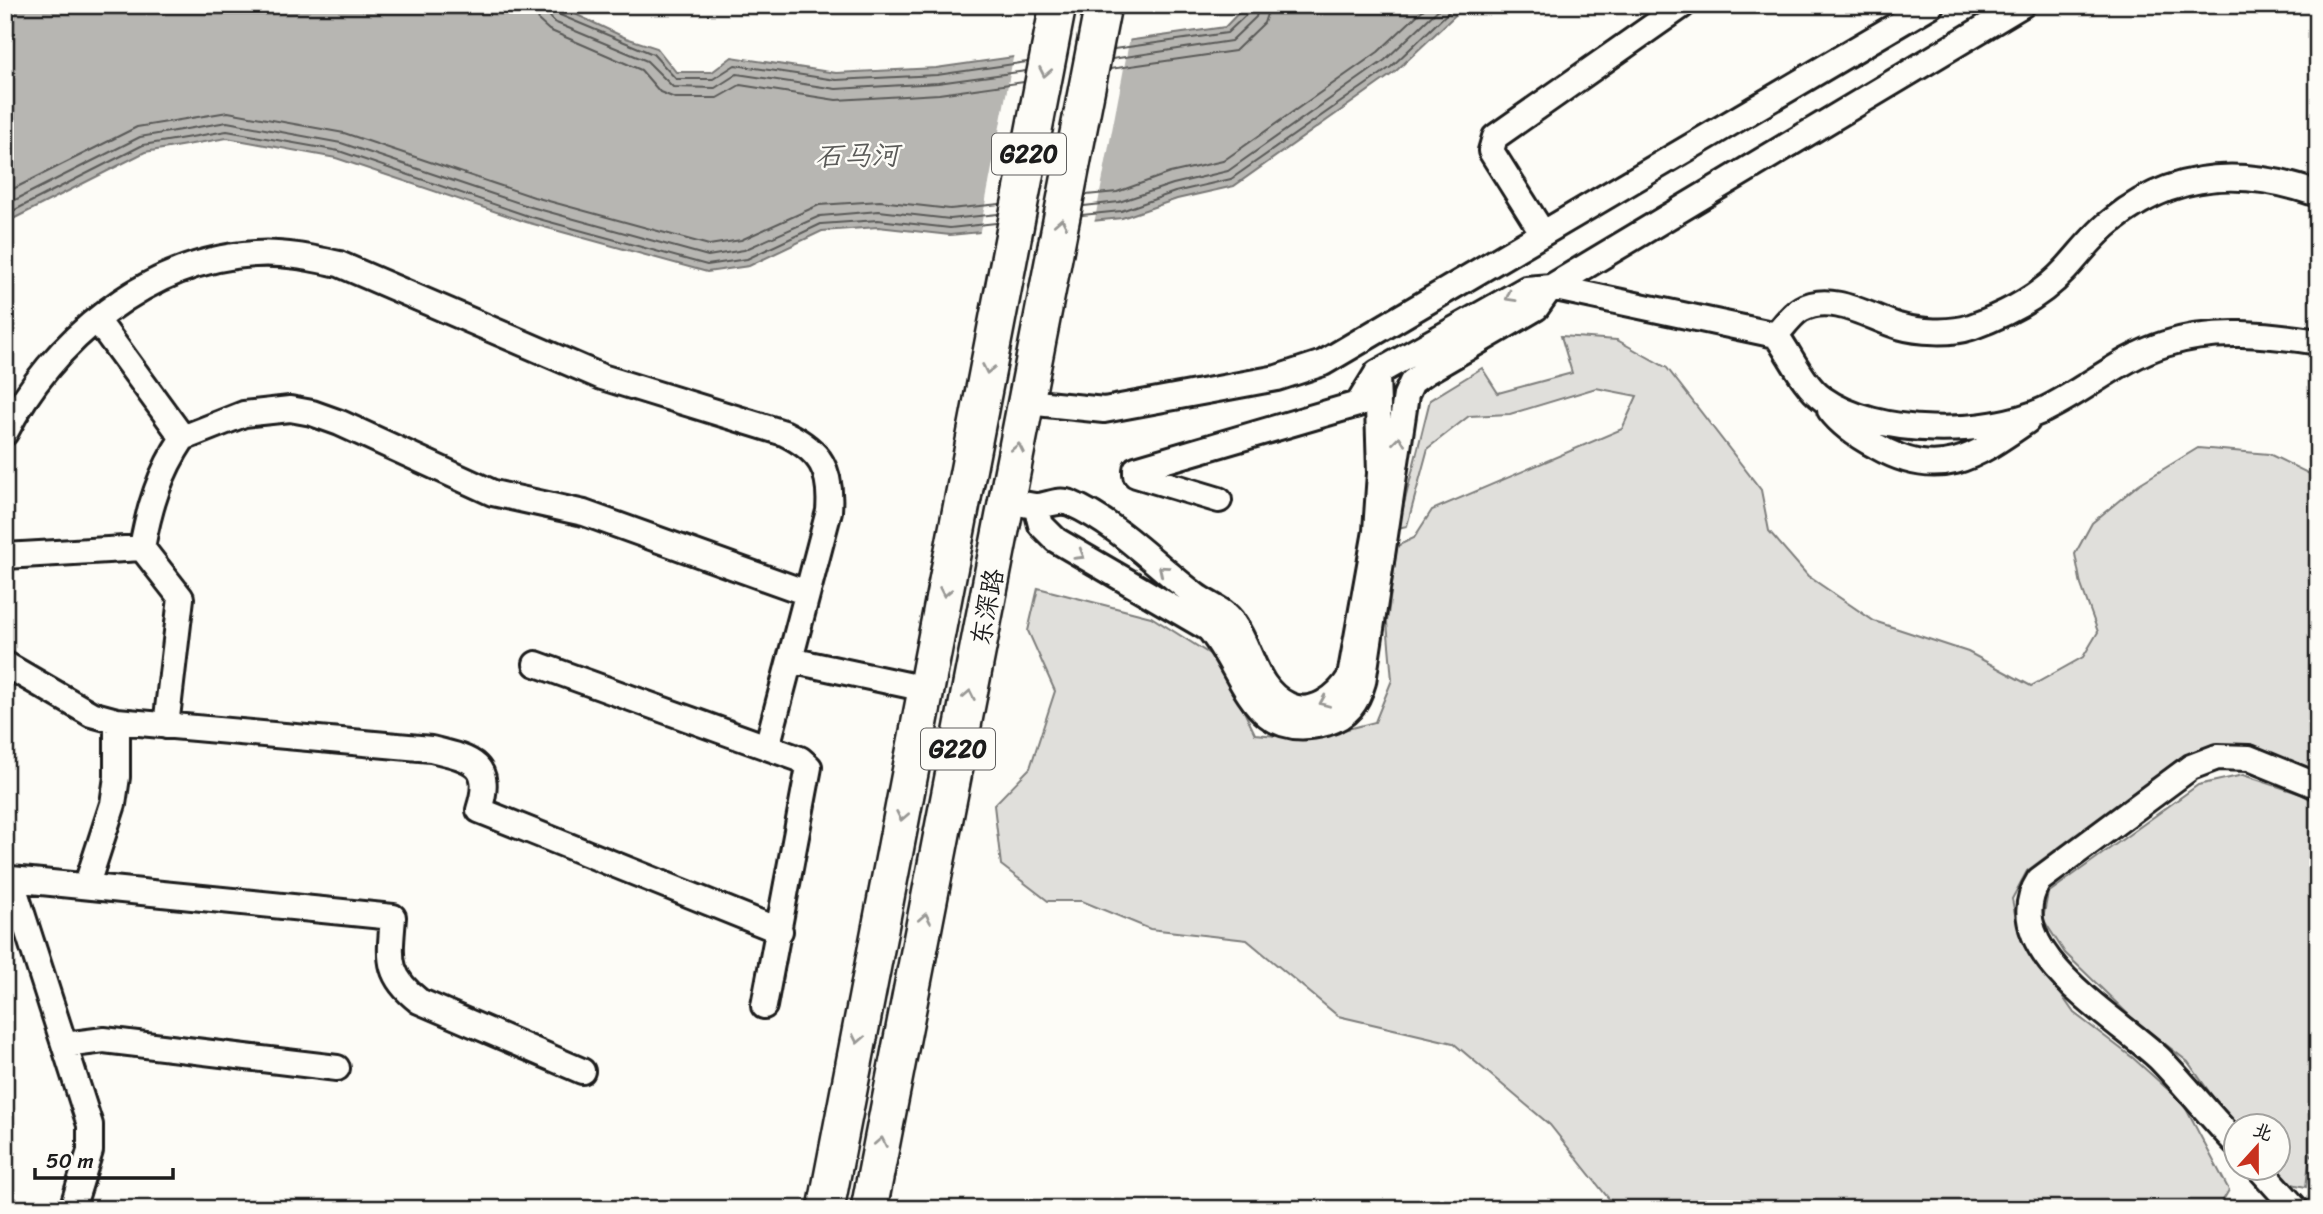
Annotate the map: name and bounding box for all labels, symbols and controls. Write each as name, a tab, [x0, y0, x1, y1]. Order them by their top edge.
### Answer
one-way arrow	[1038, 66, 1053, 78]
water label: 石马河	[815, 130, 903, 181]
road number: G220	[992, 134, 1066, 174]
one-way arrow	[1052, 217, 1067, 229]
one-way arrow	[1505, 289, 1518, 302]
one-way arrow	[981, 363, 996, 375]
one-way arrow	[1391, 435, 1406, 446]
one-way arrow	[1010, 442, 1025, 454]
one-way arrow	[1072, 546, 1085, 559]
street label: 东深路	[957, 564, 1017, 650]
one-way arrow	[1159, 566, 1172, 578]
one-way arrow	[938, 586, 953, 598]
one-way arrow	[961, 689, 976, 701]
one-way arrow	[1319, 693, 1331, 707]
road number: G220	[921, 728, 995, 770]
one-way arrow	[895, 810, 910, 822]
one-way arrow	[917, 912, 932, 924]
one-way arrow	[852, 1033, 867, 1045]
north arrow	[2222, 1112, 2292, 1182]
text: 北	[2248, 1113, 2278, 1150]
one-way arrow	[873, 1136, 888, 1148]
scale bar	[35, 1137, 173, 1181]
text: 50 m	[46, 1142, 94, 1180]

